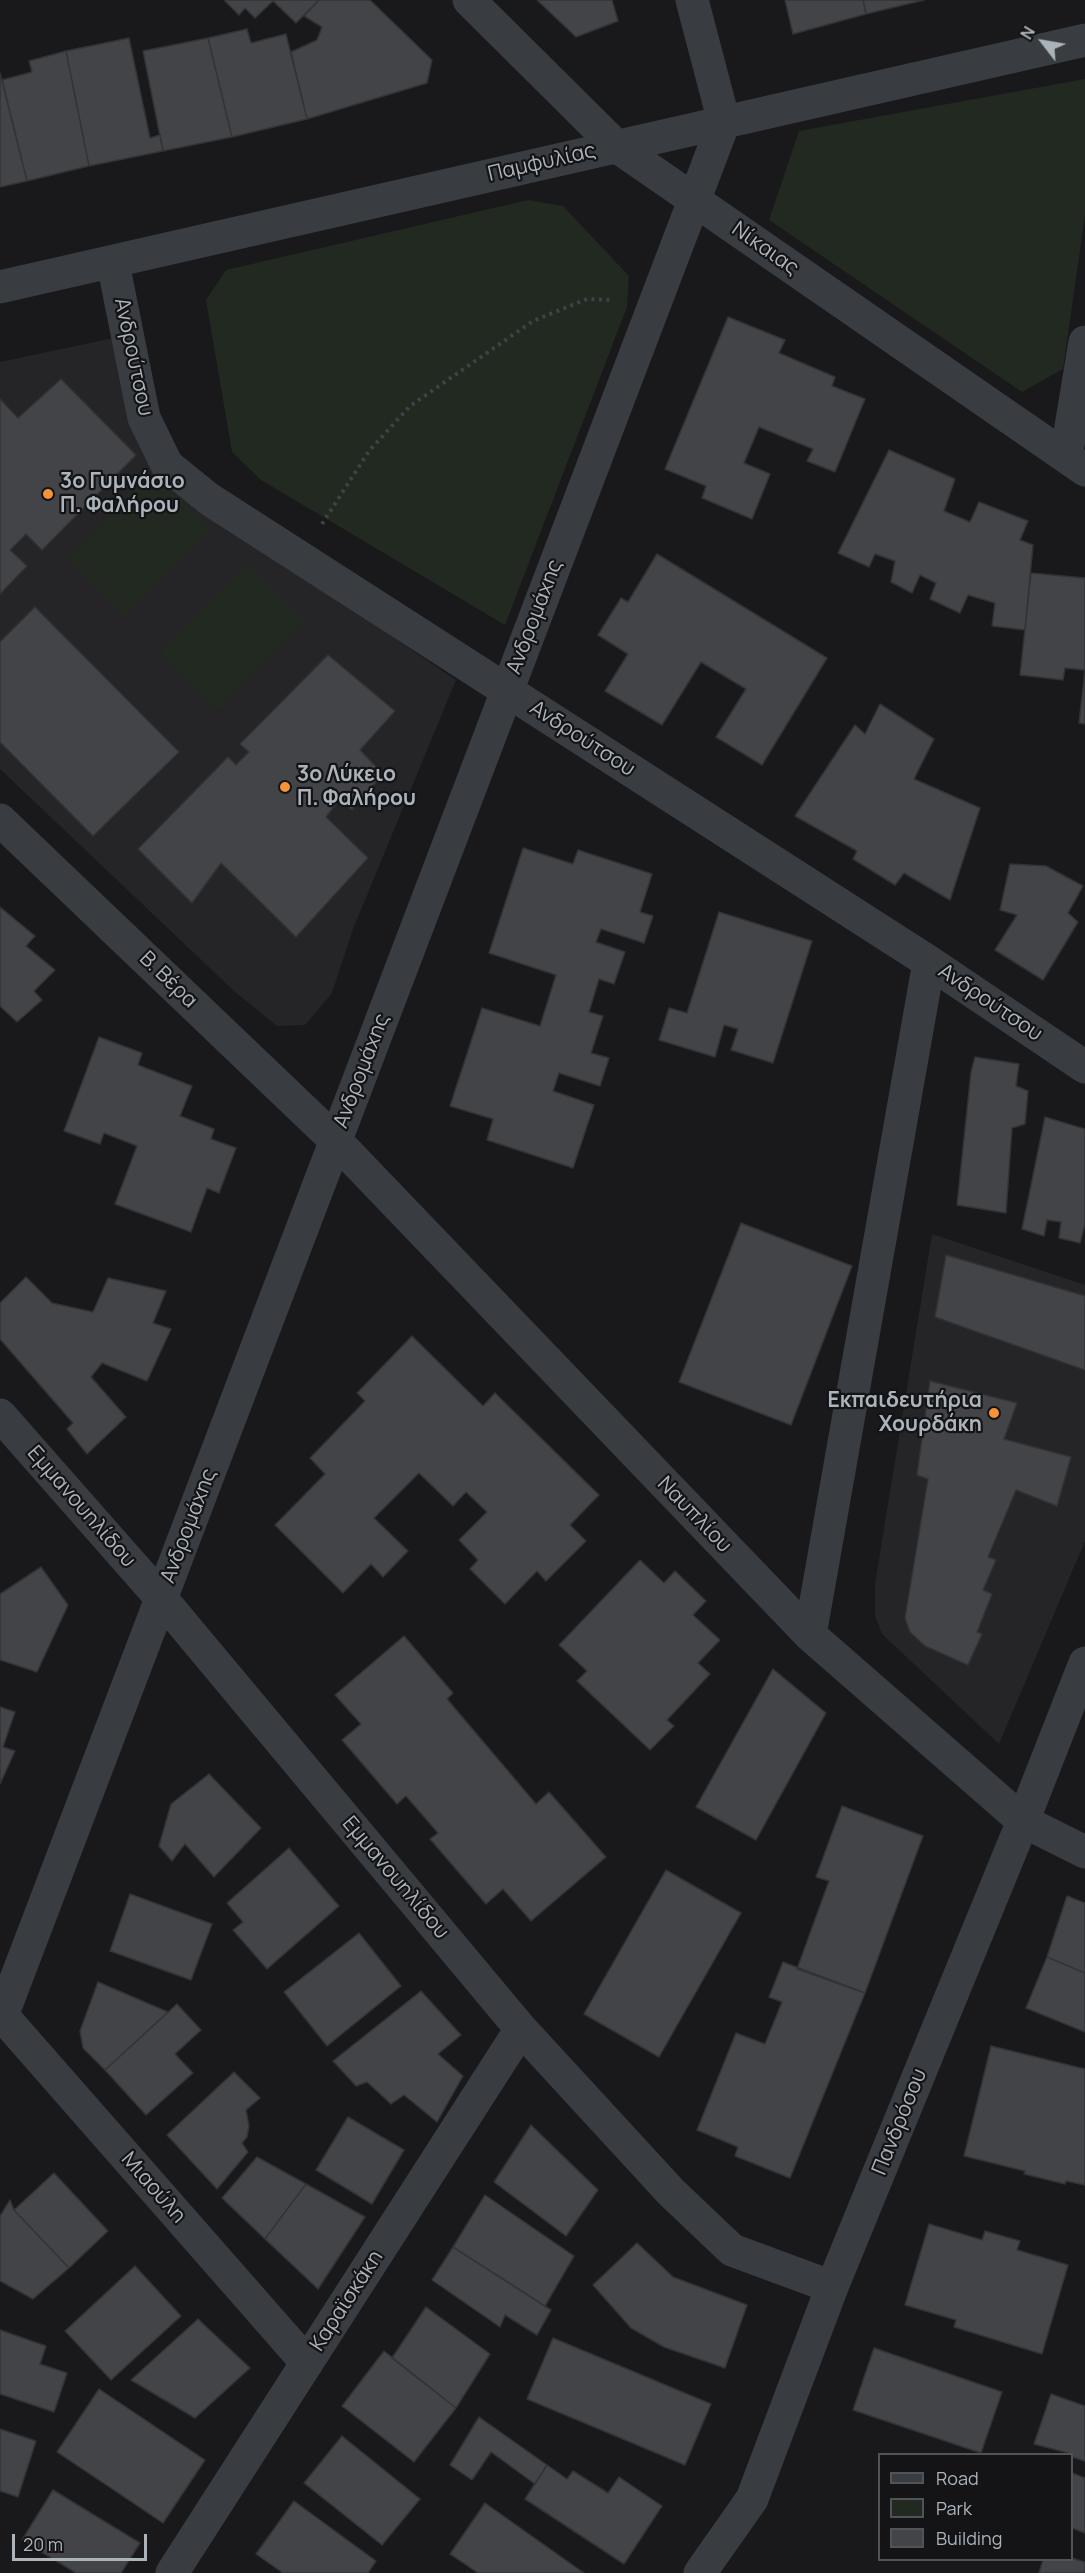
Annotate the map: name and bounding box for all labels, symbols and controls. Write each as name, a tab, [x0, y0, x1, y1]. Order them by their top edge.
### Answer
north arrow	[1013, 12, 1073, 72]
text: N	[1015, 22, 1040, 43]
street label: Παμφυλίας	[486, 138, 598, 188]
street label: Νίκαιας	[727, 217, 803, 281]
street label: Ανδρούτσου	[108, 296, 158, 418]
place label: 3ο Γυμνάσιο Π. Φαλήρου	[60, 469, 185, 519]
marker: 3ο Γυμνάσιο Π. Φαλήρου	[41, 487, 55, 501]
street label: Ανδρομάχης	[502, 556, 568, 678]
street label: Ανδρούτσου	[525, 696, 639, 782]
place label: 3ο Λύκειο Π. Φαλήρου	[297, 762, 416, 812]
marker: 3ο Λύκειο Π. Φαλήρου	[278, 780, 292, 794]
street label: Β. Βέρα	[134, 946, 202, 1014]
street label: Ανδρούτσου	[933, 959, 1047, 1047]
street label: Ανδρομάχης	[329, 1010, 395, 1132]
place label: Εκπαιδευτήρια Χουρδάκη	[828, 1388, 982, 1438]
marker: Εκπαιδευτήρια Χουρδάκη	[987, 1406, 1001, 1420]
street label: Εμμανουηλίδου	[21, 1441, 141, 1573]
street label: Ανδρομάχης	[156, 1465, 222, 1587]
street label: Ναυπλίου	[652, 1472, 736, 1558]
street label: Εμμανουηλίδου	[336, 1812, 454, 1944]
street label: Πανδρόσου	[867, 2065, 933, 2179]
street label: Μιαούλη	[115, 2147, 191, 2229]
street label: Καραϊσκάκη	[305, 2246, 389, 2356]
legend	[878, 2453, 1073, 2561]
text: Road	[936, 2466, 979, 2490]
text: Park	[936, 2496, 972, 2520]
scale bar	[15, 2522, 150, 2560]
text: Building	[936, 2526, 1002, 2550]
text: 20 m	[23, 2532, 63, 2556]

